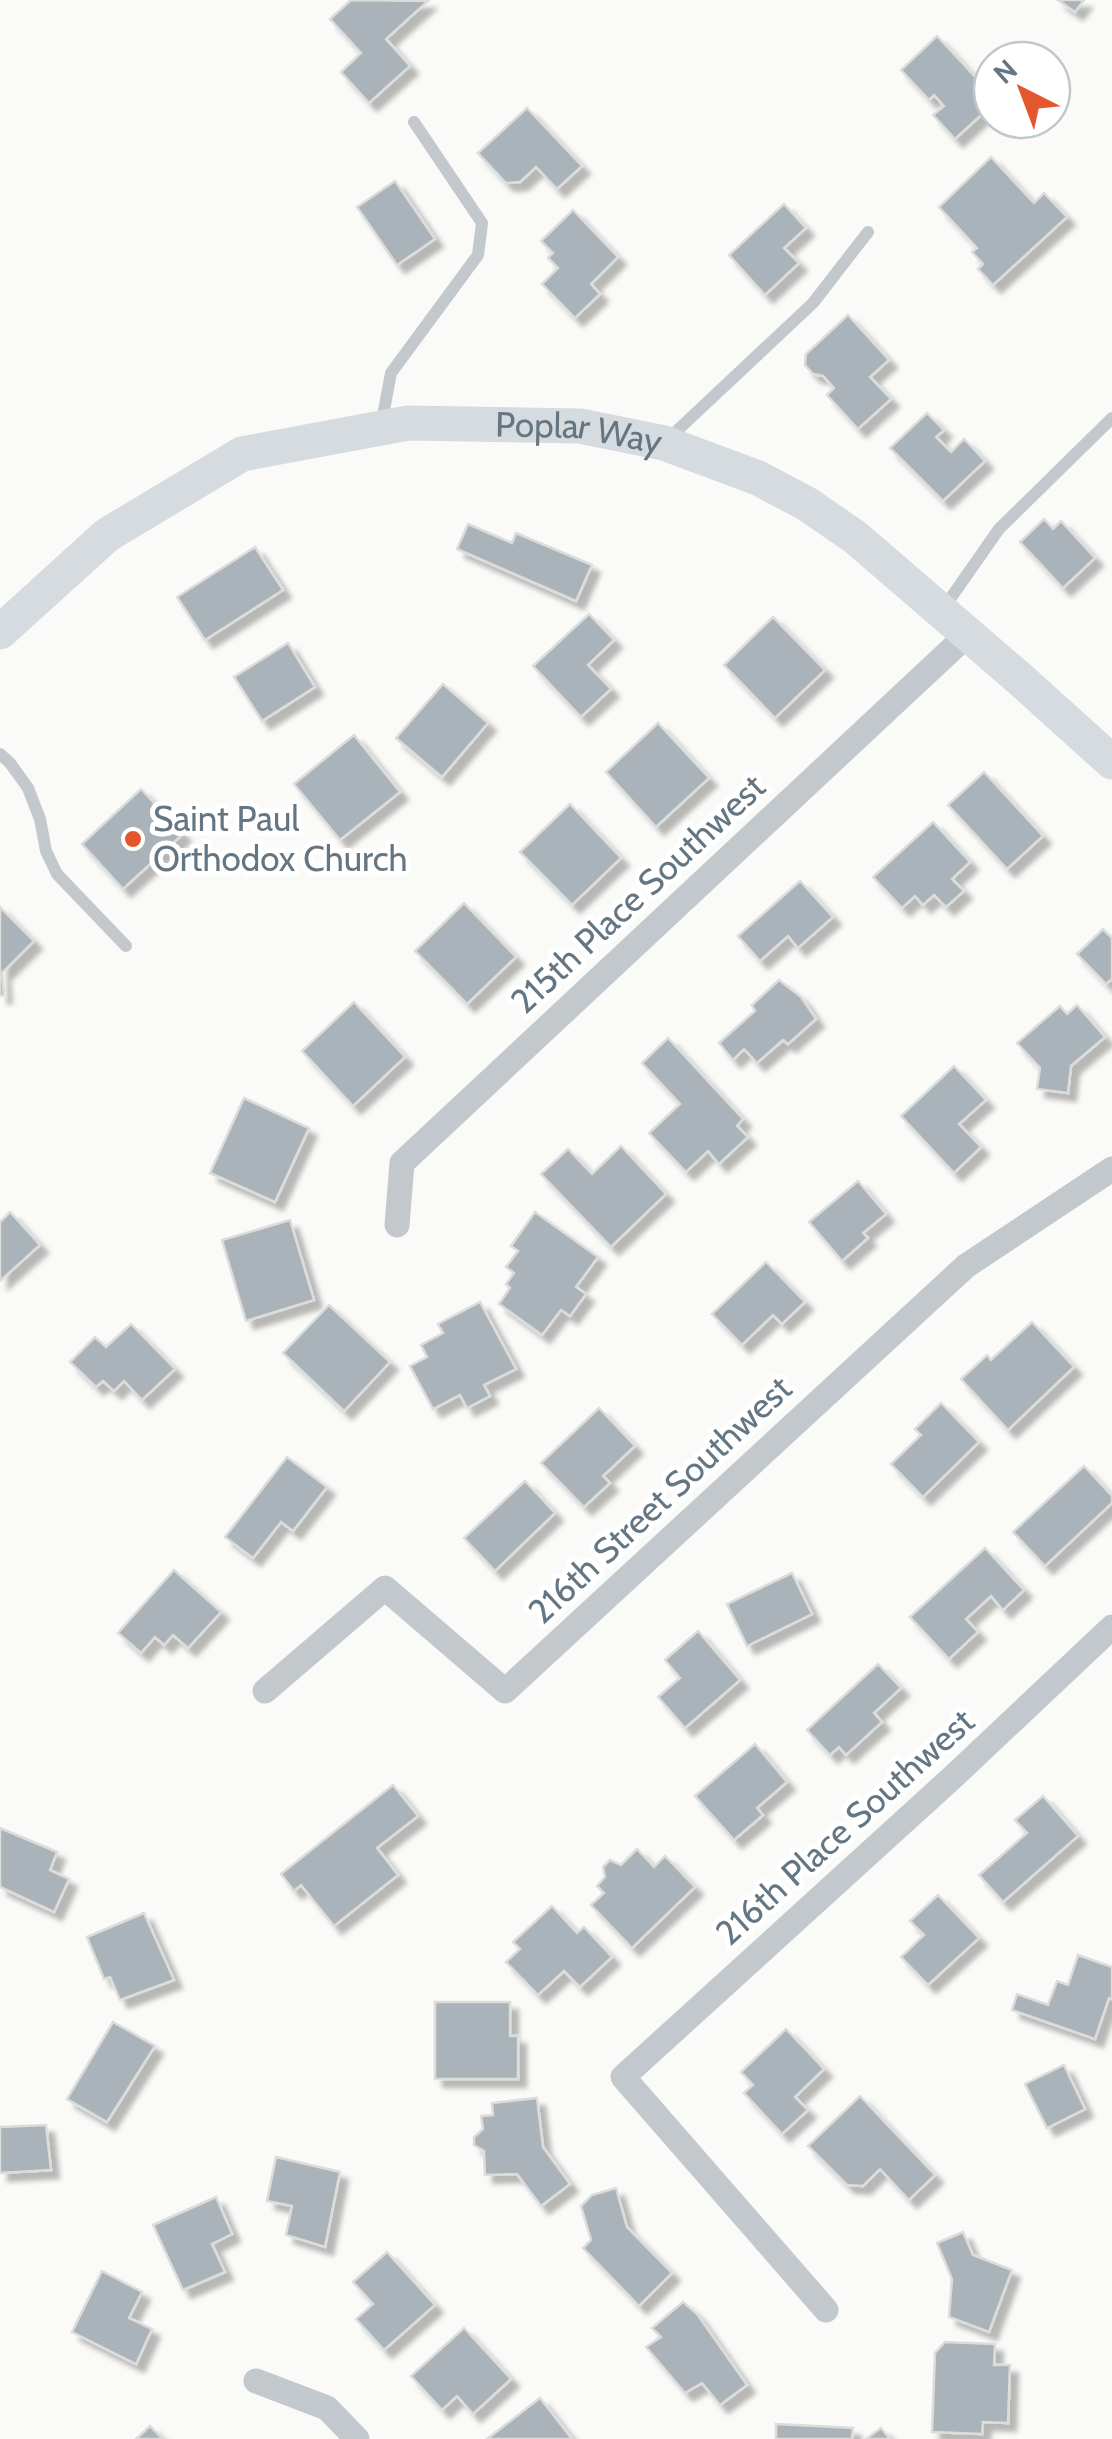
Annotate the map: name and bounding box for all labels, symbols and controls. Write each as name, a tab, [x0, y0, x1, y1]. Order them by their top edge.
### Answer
north arrow	[972, 40, 1072, 140]
text: N	[987, 52, 1024, 91]
street label: Poplar Way	[495, 403, 666, 463]
street label: 215th Place Southwest	[502, 765, 774, 1022]
place label: Saint Paul Orthodox Church	[153, 797, 408, 880]
marker: Saint Paul Orthodox Church	[122, 828, 144, 850]
street label: 216th Street Southwest	[519, 1366, 800, 1633]
street label: 216th Place Southwest	[707, 1699, 983, 1954]

